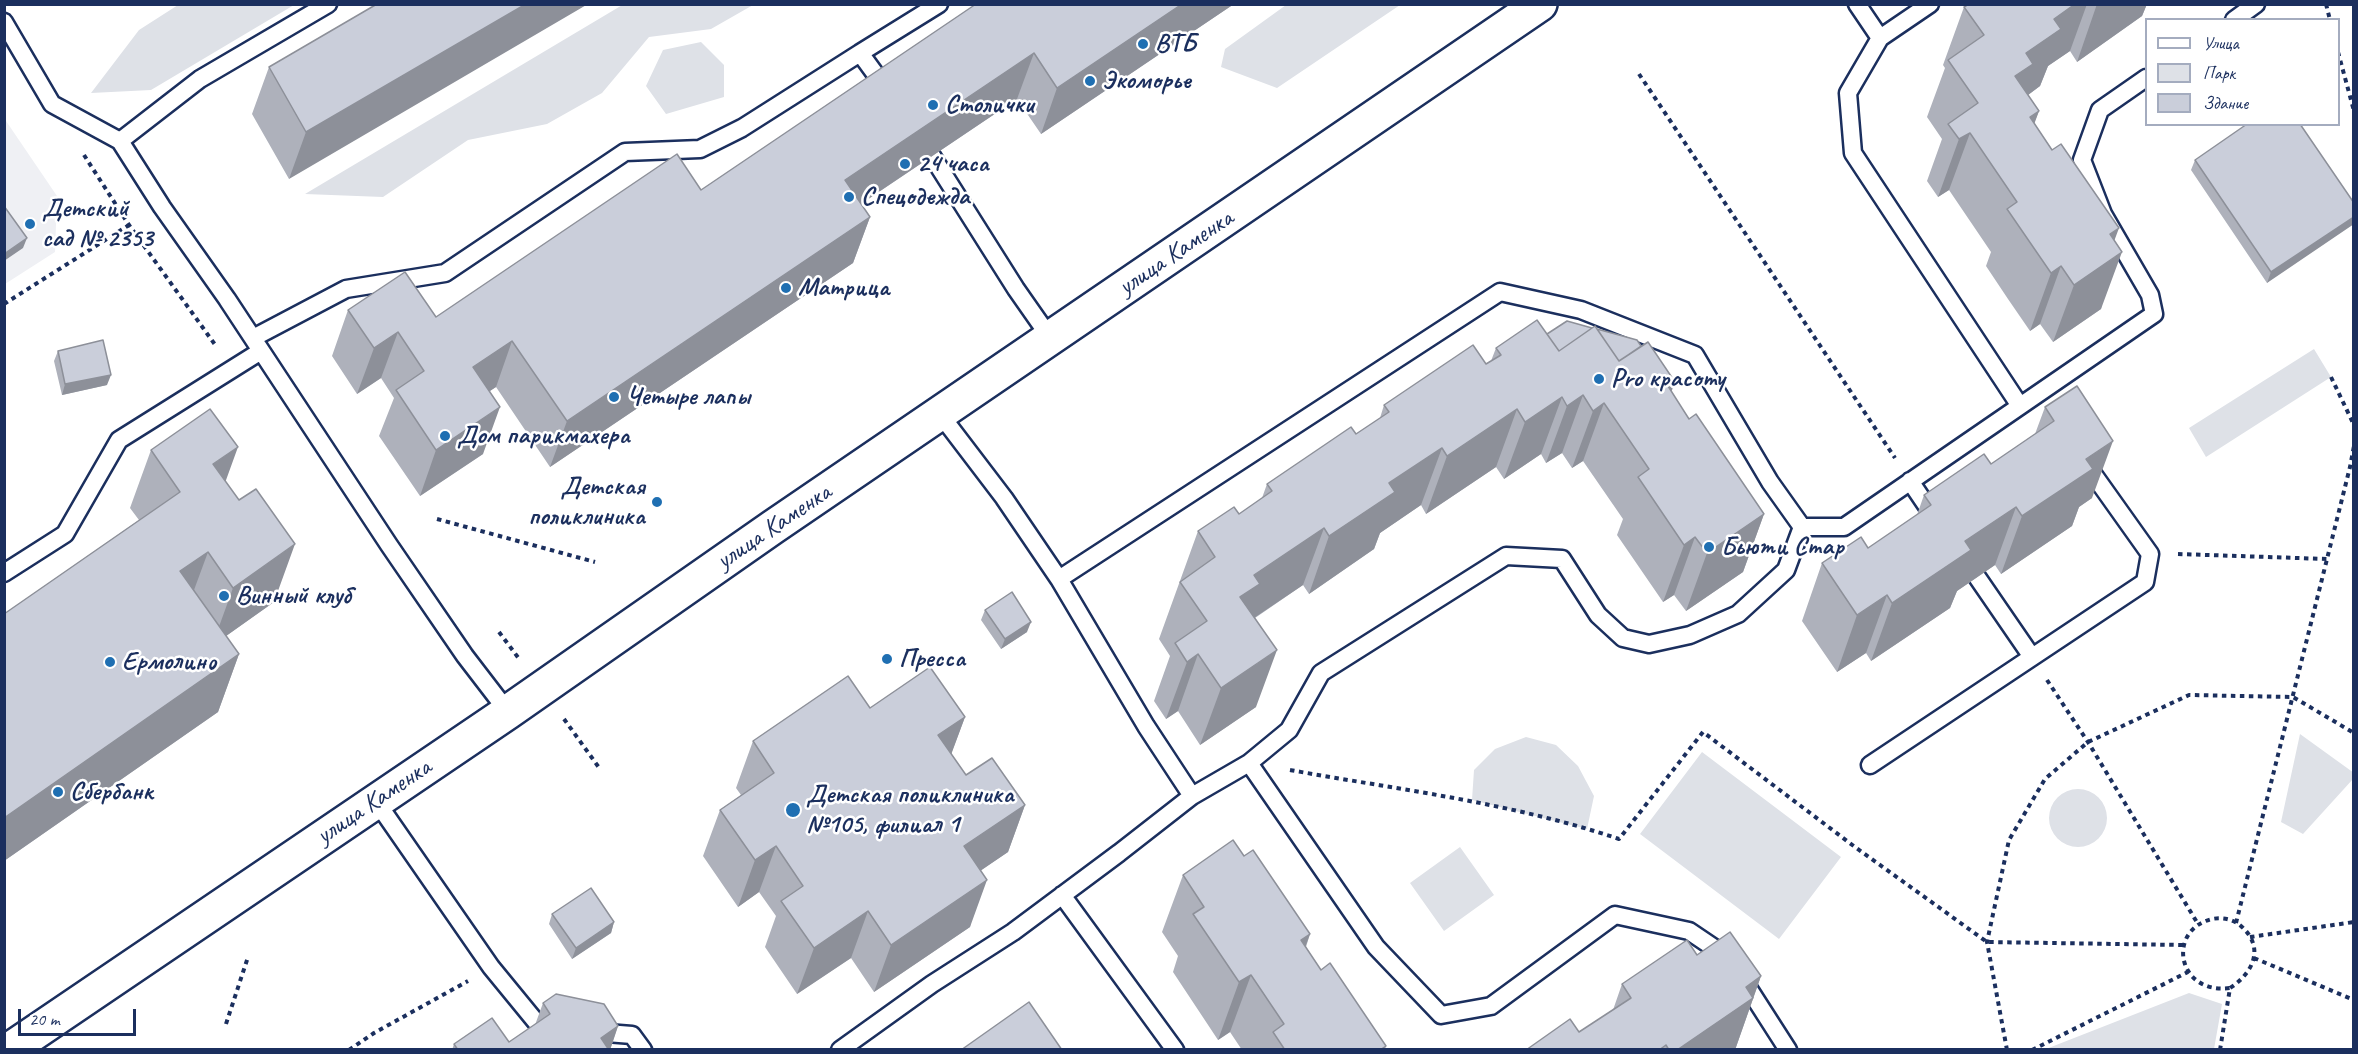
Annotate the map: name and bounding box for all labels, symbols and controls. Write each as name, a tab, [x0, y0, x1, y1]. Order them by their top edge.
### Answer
legend	[2145, 18, 2340, 126]
place label: ВТБ	[1155, 28, 1196, 60]
text: Улица	[2203, 32, 2239, 54]
marker: ВТБ	[1136, 37, 1150, 51]
text: Парк	[2203, 62, 2235, 84]
place label: Экоморье	[1102, 65, 1191, 97]
marker: Экоморье	[1083, 74, 1097, 88]
place label: Столички	[945, 89, 1034, 121]
text: Здание	[2203, 92, 2248, 114]
marker: Столички	[926, 98, 940, 112]
place label: 24 часа	[917, 148, 989, 180]
marker: 24 часа	[898, 157, 912, 171]
place label: Спецодежда	[861, 181, 969, 213]
marker: Спецодежда	[842, 190, 856, 204]
place label: Детский сад № 2353	[42, 193, 153, 255]
street label: улица Каменка	[1113, 203, 1239, 303]
marker: Детский сад № 2353	[23, 217, 37, 231]
place label: Матрица	[798, 272, 889, 304]
marker: Матрица	[779, 281, 793, 295]
place label: Pro красоту	[1611, 363, 1725, 395]
marker: Pro красоту	[1592, 372, 1606, 386]
place label: Четыре лапы	[626, 381, 750, 413]
marker: Четыре лапы	[607, 390, 621, 404]
place label: Дом парикмахера	[457, 420, 630, 452]
marker: Дом парикмахера	[438, 429, 452, 443]
place label: Детская поликлиника	[528, 471, 645, 532]
street label: улица Каменка	[711, 477, 837, 577]
marker: Детская поликлиника	[650, 495, 664, 509]
place label: Бьюти Стар	[1721, 531, 1844, 563]
marker: Бьюти Стар	[1702, 540, 1716, 554]
place label: Винный клуб	[236, 580, 351, 612]
marker: Винный клуб	[217, 589, 231, 603]
place label: Пресса	[899, 643, 965, 675]
place label: Ермолино	[122, 646, 216, 678]
marker: Пресса	[880, 652, 894, 666]
marker: Ермолино	[103, 655, 117, 669]
street label: улица Каменка	[311, 752, 437, 852]
place label: Сбербанк	[70, 776, 153, 808]
place label: Детская поликлиника №105, филиал 1	[806, 779, 1014, 840]
marker: Сбербанк	[51, 785, 65, 799]
marker: Детская поликлиника №105, филиал 1	[784, 801, 802, 819]
scale bar	[21, 997, 140, 1035]
text: 20 m	[29, 1008, 60, 1030]

